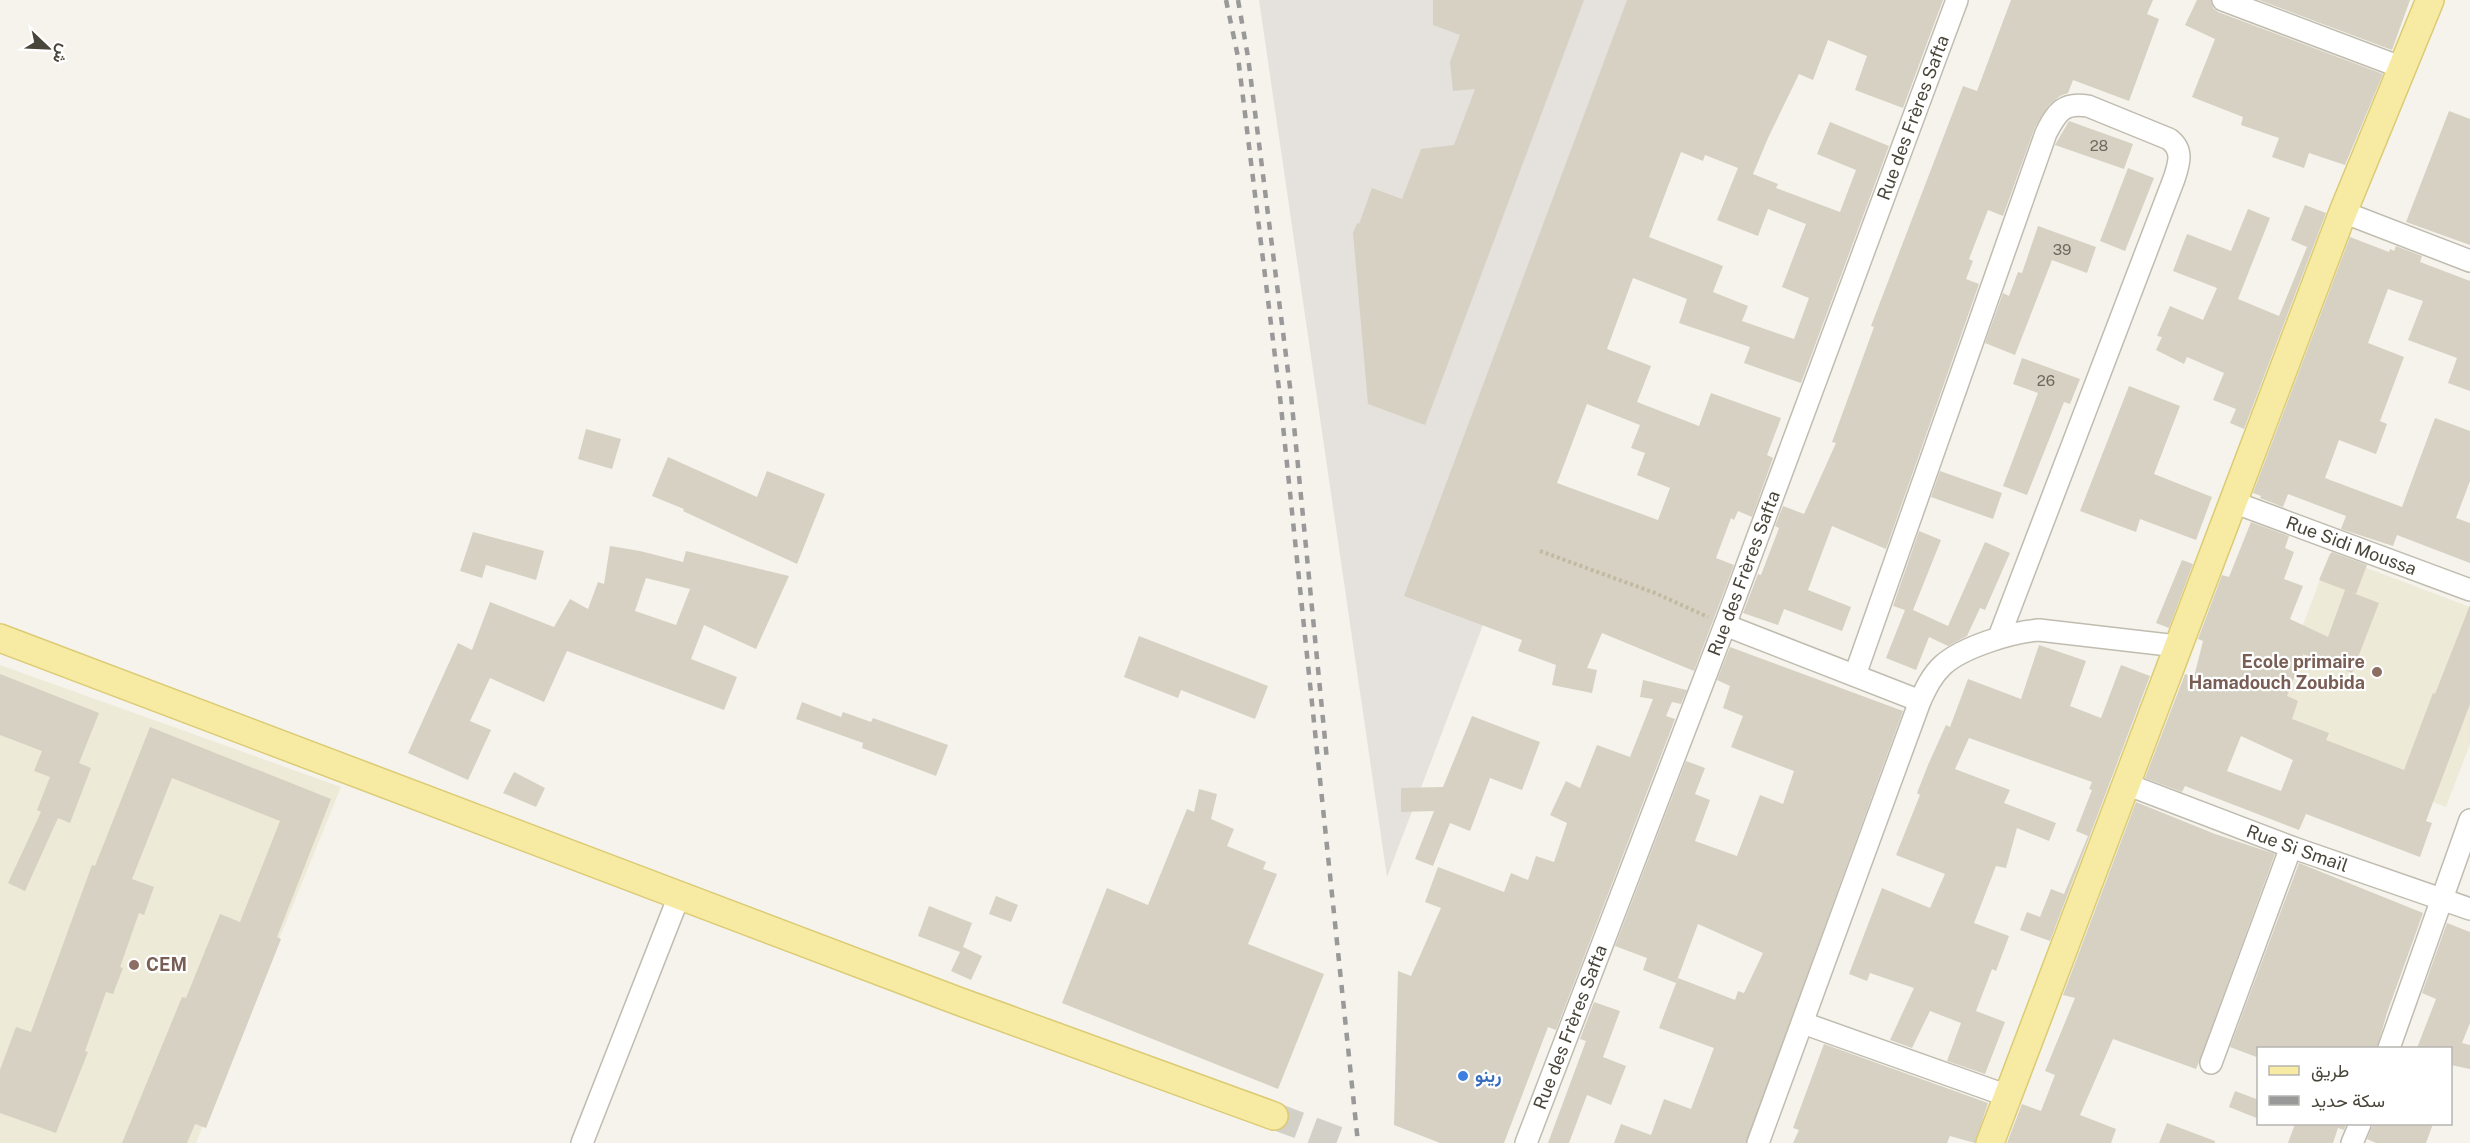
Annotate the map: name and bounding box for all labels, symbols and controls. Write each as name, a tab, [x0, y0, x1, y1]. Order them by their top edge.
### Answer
north arrow	[18, 18, 78, 78]
street label: Rue des Frères Safta	[1873, 32, 1953, 203]
text: ش	[49, 41, 74, 66]
house number: 28	[2090, 137, 2108, 154]
house number: 39	[2053, 241, 2071, 258]
house number: 26	[2037, 372, 2055, 389]
street label: Rue des Frères Safta	[1703, 488, 1784, 659]
street label: Rue Sidi Moussa	[2283, 512, 2420, 579]
place label: Ecole primaire Hamadouch Zoubida	[2188, 651, 2365, 693]
marker: Ecole primaire Hamadouch Zoubida	[2370, 665, 2384, 679]
street label: Rue Si Smaïl	[2244, 820, 2351, 876]
street label: Rue des Frères Safta	[1529, 942, 1611, 1112]
place label: CEM	[146, 954, 187, 975]
marker: CEM	[127, 958, 141, 972]
legend	[2257, 1047, 2452, 1125]
text: طريق	[2311, 1060, 2349, 1082]
place label: رينو	[1475, 1065, 1502, 1087]
marker: رينو	[1456, 1069, 1470, 1083]
text: سكة حديد	[2311, 1090, 2385, 1111]

